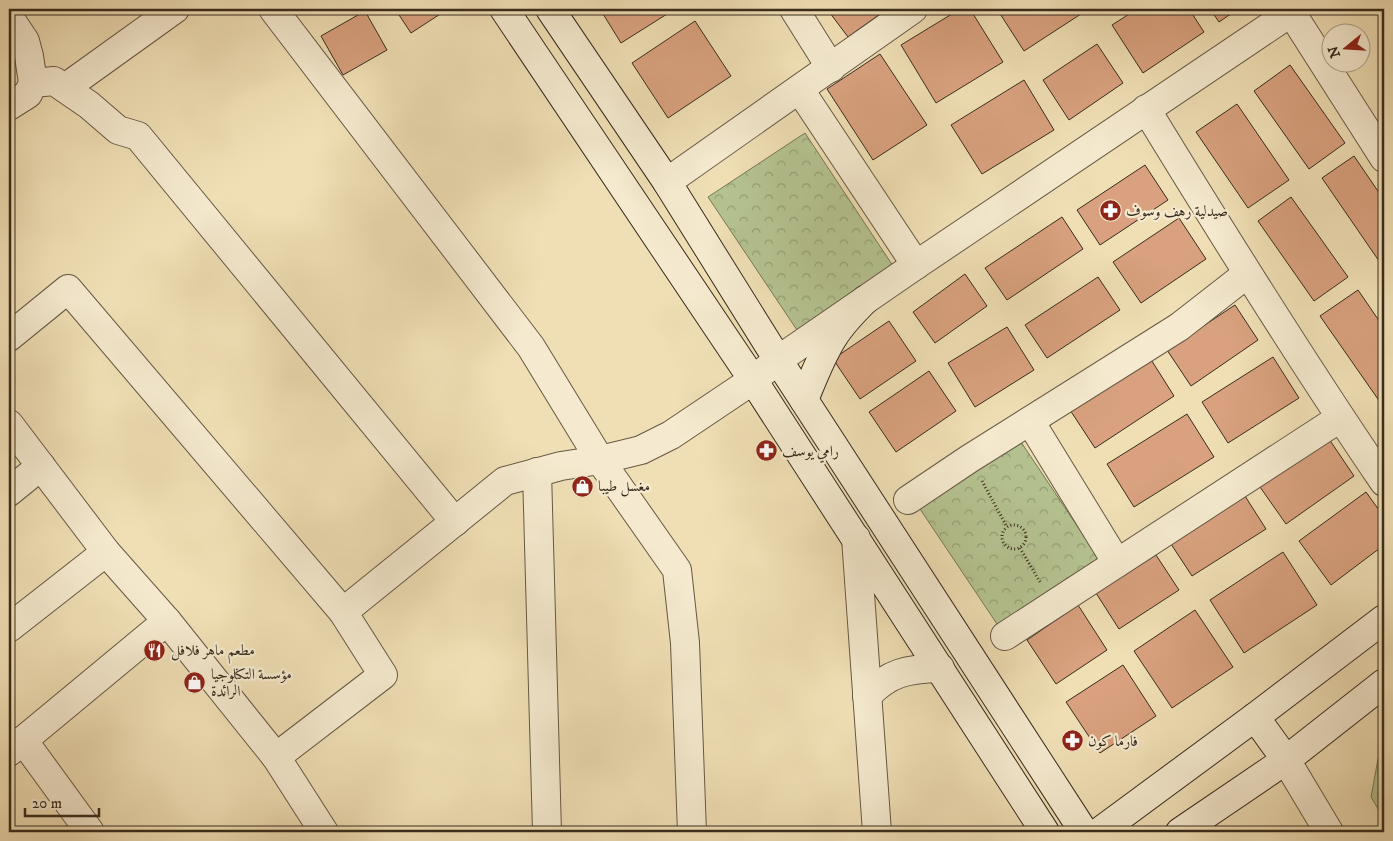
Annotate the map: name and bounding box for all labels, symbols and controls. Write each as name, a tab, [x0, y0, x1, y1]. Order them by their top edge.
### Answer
north arrow	[1320, 22, 1370, 72]
text: N	[1324, 43, 1345, 60]
pharmacy icon: صيدلية رهف وسوف	[1098, 199, 1122, 223]
place label: صيدلية رهف وسوف	[1126, 202, 1228, 221]
pharmacy icon: رامي يوسف	[754, 439, 778, 463]
place label: رامي يوسف	[782, 442, 839, 463]
shop icon: مغسل طيبا	[570, 474, 594, 498]
place label: مغسل طيبا	[598, 477, 650, 497]
restaurant icon: مطعم ماهر فلافل	[143, 638, 167, 662]
place label: مطعم ماهر فلافل	[171, 641, 255, 664]
place label: مؤسسة التكنلوجيا الرائدة	[211, 665, 292, 701]
shop icon: مؤسسة التكنلوجيا الرائدة	[183, 671, 207, 695]
pharmacy icon: فارما كون	[1060, 729, 1084, 753]
place label: فارما كون	[1088, 732, 1138, 751]
scale bar	[25, 786, 99, 818]
text: 20 m	[32, 794, 62, 813]

